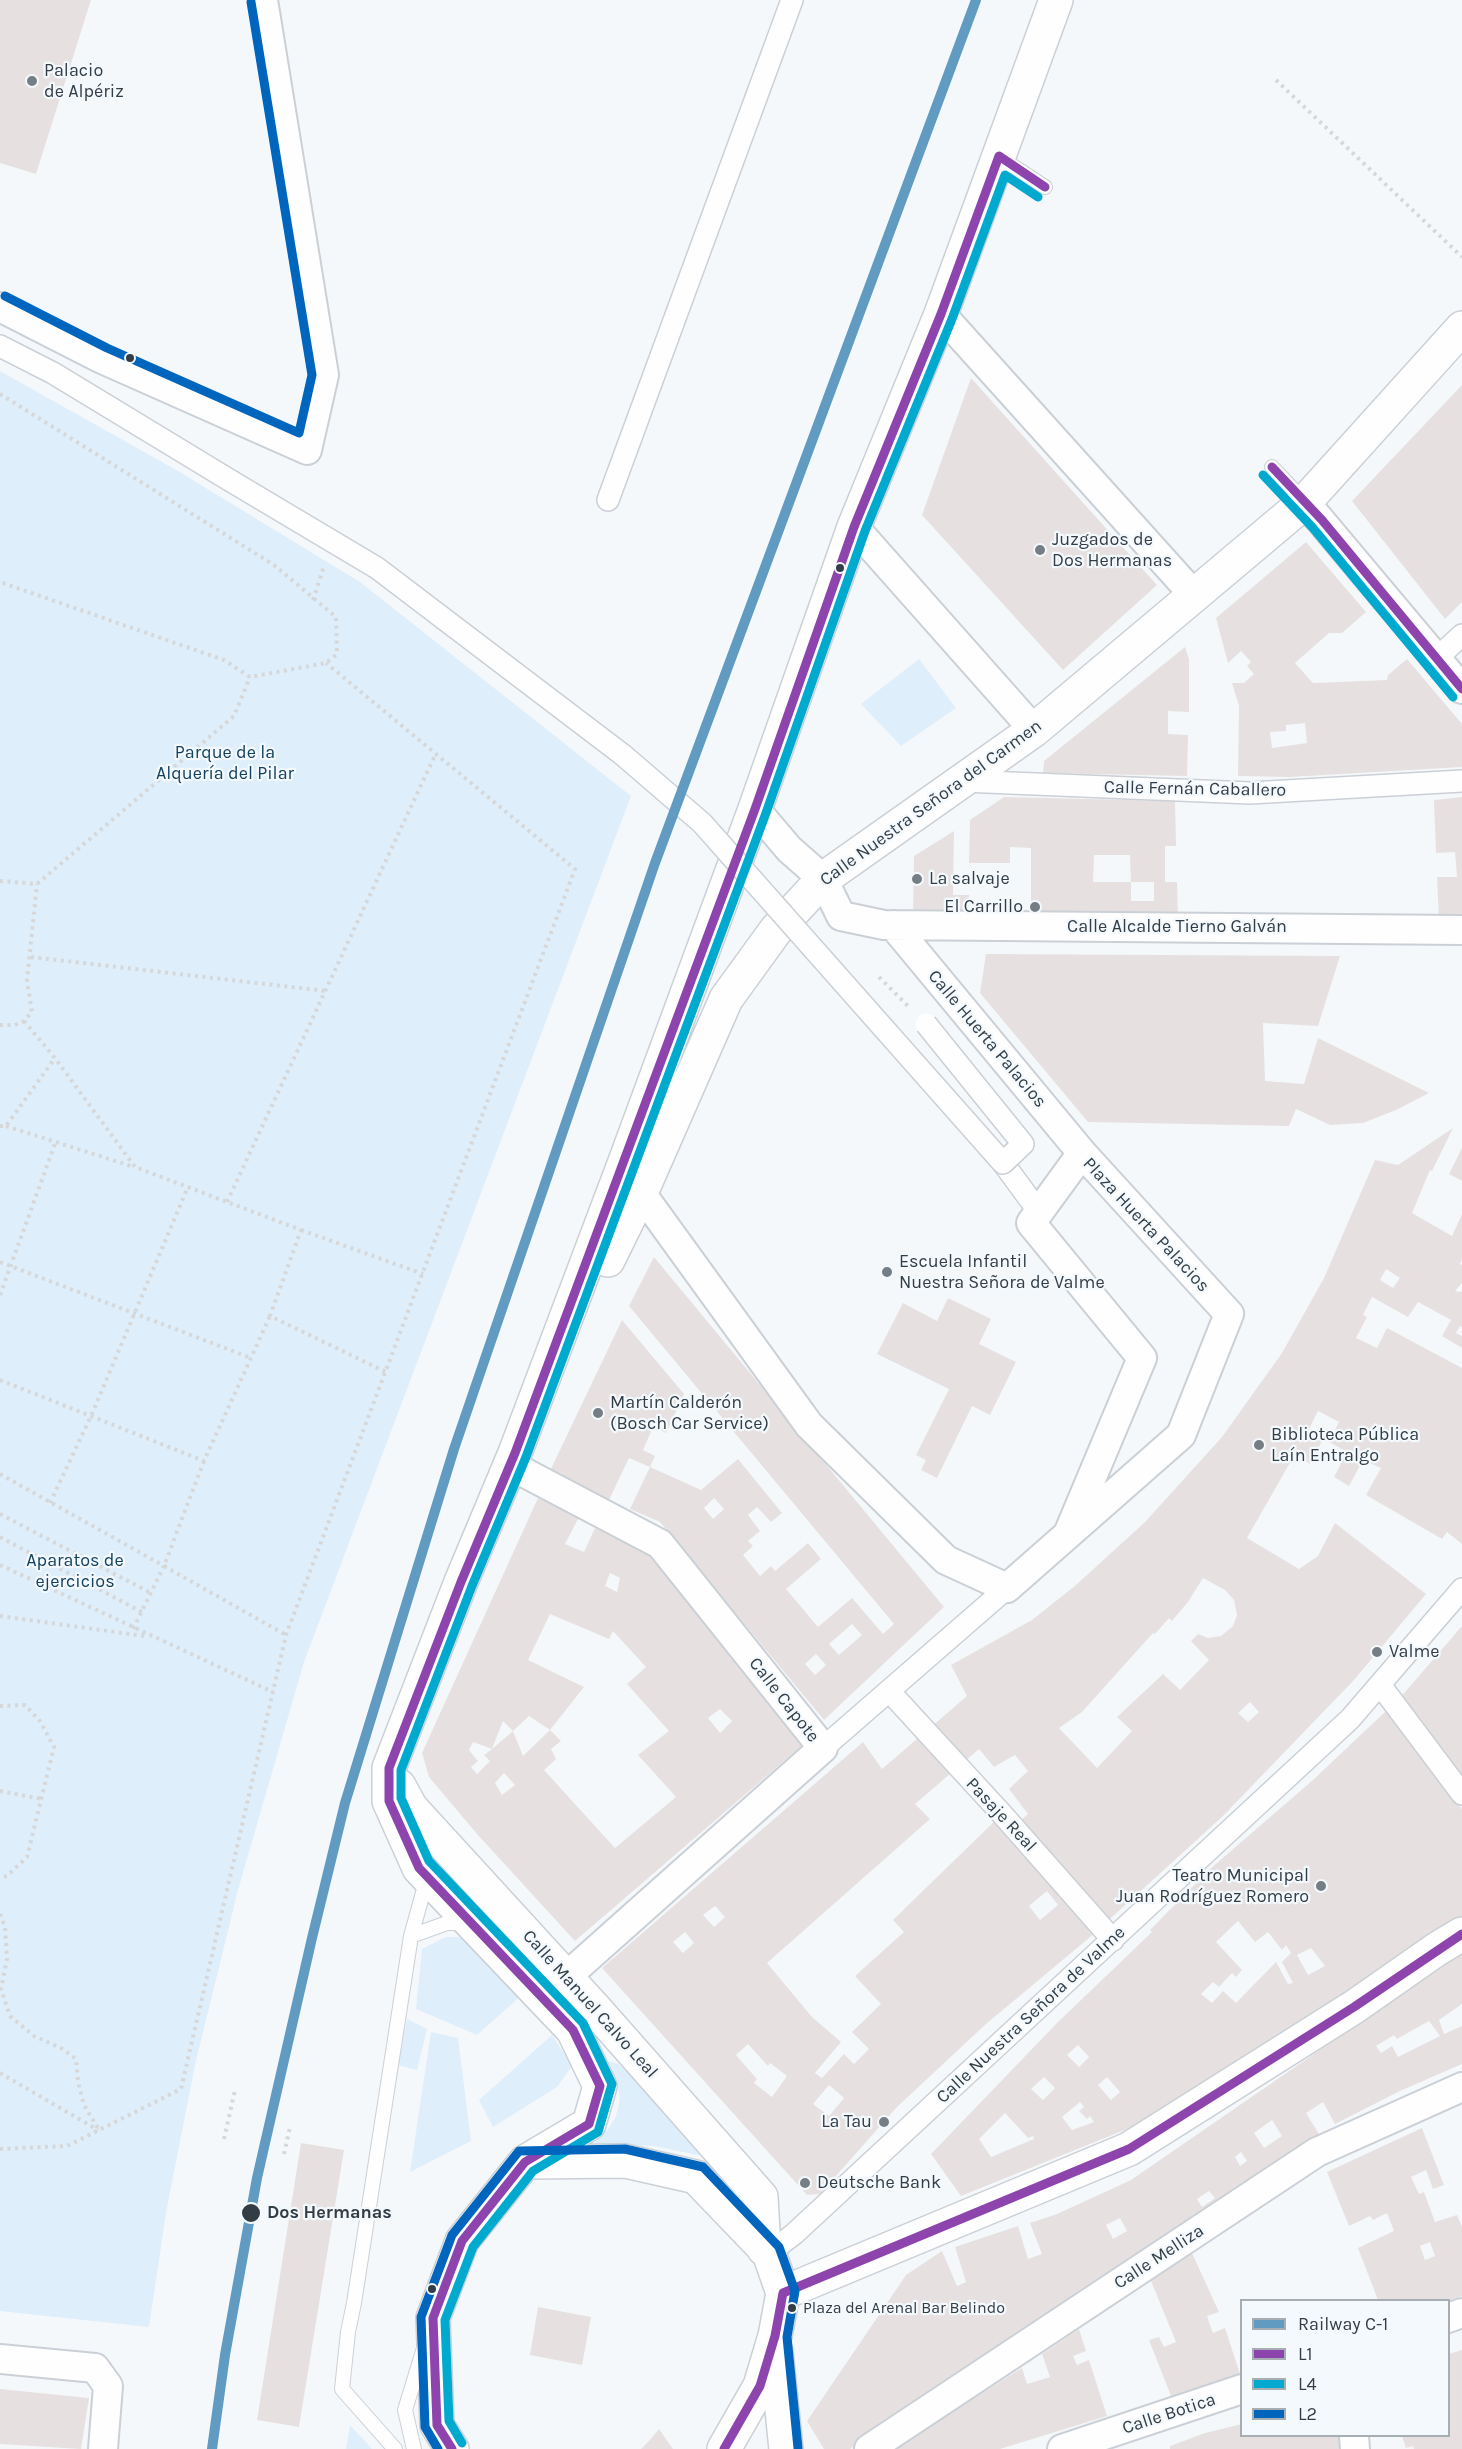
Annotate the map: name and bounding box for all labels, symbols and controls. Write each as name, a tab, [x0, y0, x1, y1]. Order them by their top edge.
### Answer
place label: Palacio de Alpériz	[44, 60, 124, 103]
marker: Palacio de Alpériz	[25, 74, 39, 88]
unlabelled marker	[124, 352, 136, 364]
place label: Juzgados de Dos Hermanas	[1052, 529, 1172, 572]
marker: Juzgados de Dos Hermanas	[1033, 543, 1047, 557]
unlabelled marker	[834, 562, 846, 574]
street label: Calle Nuestra Señora del Carmen	[816, 715, 1046, 891]
park label: Parque de la Alquería del Pilar	[156, 742, 294, 784]
street label: Calle Fernán Caballero	[1104, 777, 1286, 801]
place label: La salvaje	[929, 868, 1010, 890]
marker: La salvaje	[910, 872, 924, 886]
place label: El Carrillo	[944, 896, 1023, 918]
marker: El Carrillo	[1028, 900, 1042, 914]
street label: Calle Alcalde Tierno Galván	[1067, 916, 1287, 938]
street label: Calle Huerta Palacios	[923, 966, 1051, 1112]
street label: Plaza Huerta Palacios	[1078, 1153, 1214, 1297]
place label: Escuela Infantil Nuestra Señora de Valme	[899, 1251, 1105, 1294]
marker: Escuela Infantil Nuestra Señora de Valme	[880, 1265, 894, 1279]
place label: Martín Calderón (Bosch Car Service)	[610, 1392, 769, 1434]
marker: Martín Calderón (Bosch Car Service)	[591, 1406, 605, 1420]
place label: Biblioteca Pública Laín Entralgo	[1271, 1424, 1419, 1466]
marker: Biblioteca Pública Laín Entralgo	[1252, 1438, 1266, 1452]
park label: Aparatos de ejercicios	[26, 1550, 124, 1592]
place label: Valme	[1389, 1641, 1440, 1663]
marker: Valme	[1370, 1645, 1384, 1659]
street label: Calle Capote	[744, 1653, 824, 1747]
street label: Pasaje Real	[961, 1773, 1041, 1857]
place label: Teatro Municipal Juan Rodríguez Romero	[1116, 1865, 1309, 1908]
marker: Teatro Municipal Juan Rodríguez Romero	[1314, 1879, 1328, 1893]
street label: Calle Nuestra Señora de Valme	[932, 1922, 1130, 2108]
street label: Calle Manuel Calvo Leal	[518, 1926, 662, 2082]
place label: La Tau	[821, 2111, 872, 2133]
marker: La Tau	[877, 2115, 891, 2129]
place label: Deutsche Bank	[817, 2172, 941, 2194]
marker: Deutsche Bank	[798, 2176, 812, 2190]
marker: Dos Hermanas	[240, 2202, 262, 2224]
place label: Dos Hermanas	[267, 2202, 392, 2224]
street label: Calle Melliza	[1110, 2220, 1208, 2294]
unlabelled marker	[426, 2283, 438, 2295]
place label: Plaza del Arenal Bar Belindo	[803, 2298, 1005, 2318]
legend	[1240, 2299, 1450, 2437]
marker: Plaza del Arenal Bar Belindo	[786, 2302, 798, 2314]
text: Railway C-1	[1298, 2313, 1388, 2335]
text: L1	[1298, 2343, 1312, 2365]
text: L4	[1298, 2373, 1316, 2395]
street label: Calle Botica	[1120, 2389, 1218, 2439]
text: L2	[1298, 2403, 1317, 2425]

